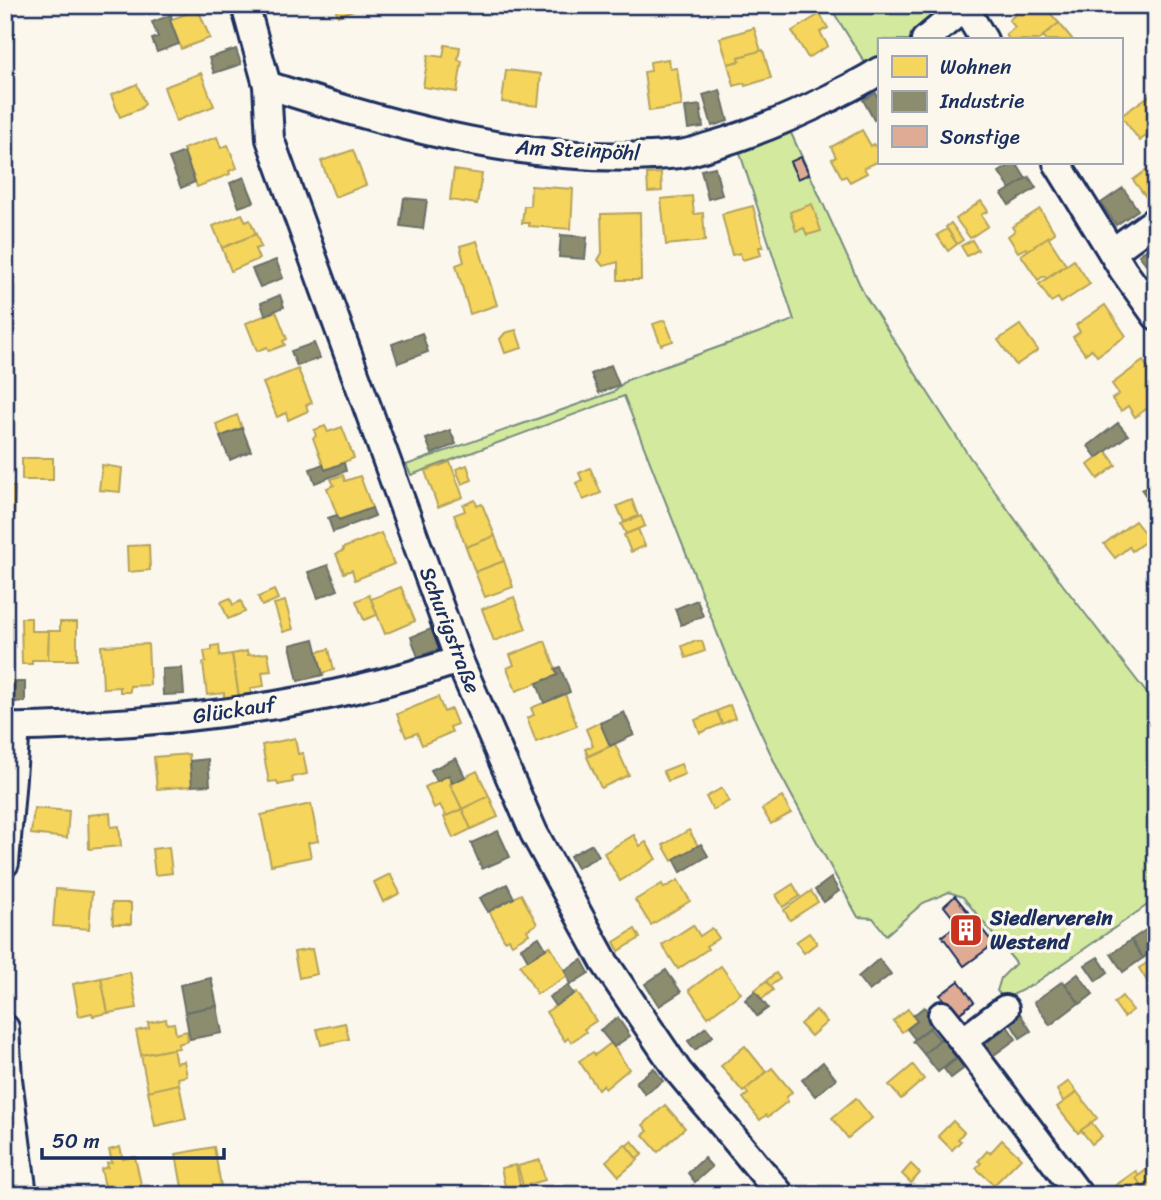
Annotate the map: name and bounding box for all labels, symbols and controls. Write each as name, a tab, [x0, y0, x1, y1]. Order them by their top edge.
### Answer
legend	[878, 38, 1122, 164]
text: Wohnen	[940, 48, 1011, 86]
text: Industrie	[939, 82, 1024, 120]
text: Sonstige	[940, 118, 1020, 156]
street label: Am Steinpöhl	[514, 128, 642, 172]
street label: Schurigstraße	[408, 561, 492, 699]
street label: Glückauf	[190, 684, 281, 735]
place label: Siedlerverein Westend	[989, 899, 1113, 961]
building icon: Siedlerverein Westend	[947, 911, 985, 949]
scale bar	[42, 1116, 224, 1160]
text: 50 m	[52, 1122, 100, 1160]

